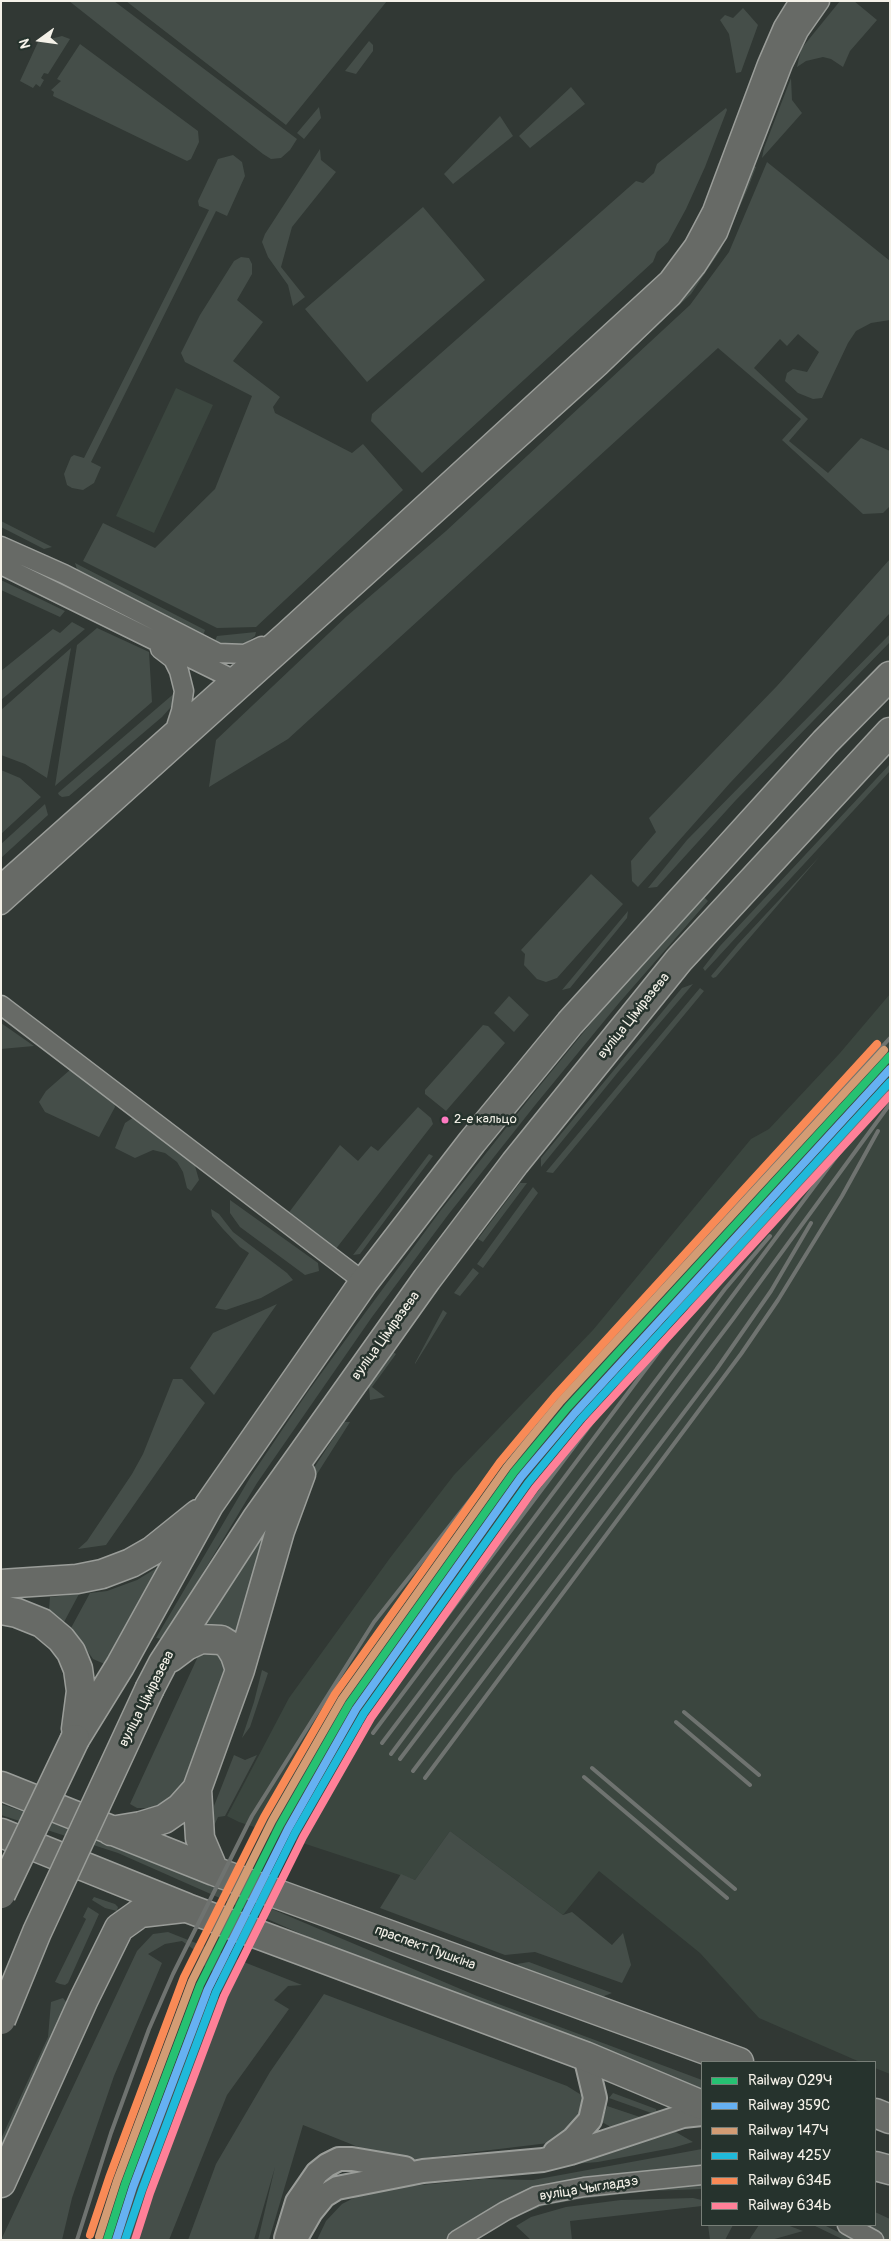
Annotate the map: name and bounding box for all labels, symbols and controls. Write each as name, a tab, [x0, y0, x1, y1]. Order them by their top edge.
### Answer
north arrow	[15, 15, 65, 65]
text: N	[16, 37, 34, 50]
street label: вуліца Ціміразева	[594, 970, 674, 1062]
place label: 2-е кальцо	[454, 1112, 517, 1128]
marker: 2-е кальцо	[440, 1115, 450, 1125]
street label: вуліца Ціміразева	[348, 1288, 424, 1384]
street label: вуліца Ціміразева	[116, 1648, 178, 1750]
street label: праспект Пушкіна	[372, 1922, 478, 1974]
legend	[701, 2061, 876, 2226]
text: Railway 029Ч	[748, 2071, 832, 2090]
text: Railway 359С	[748, 2096, 830, 2115]
text: Railway 147Ч	[748, 2121, 828, 2140]
text: Railway 425У	[748, 2146, 831, 2165]
text: Railway 634Б	[748, 2171, 831, 2190]
street label: вуліца Чыгладзэ	[538, 2173, 640, 2205]
text: Railway 634Ь	[748, 2196, 831, 2215]

